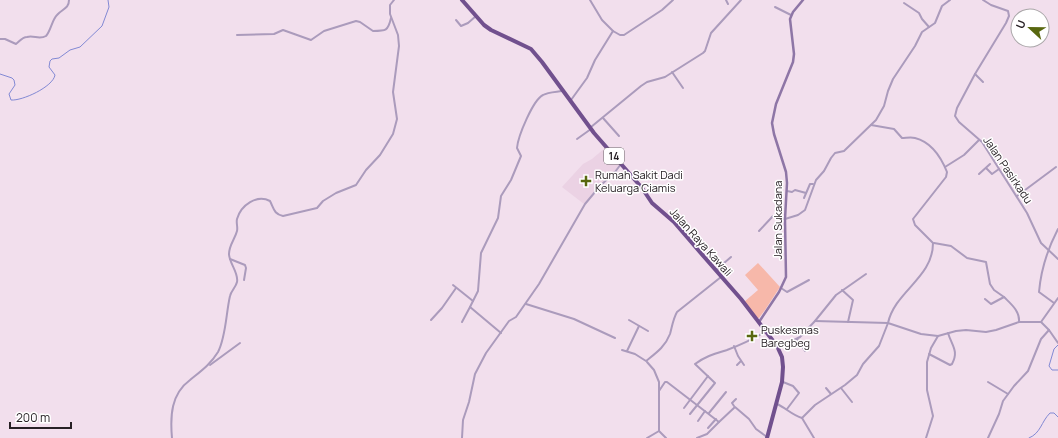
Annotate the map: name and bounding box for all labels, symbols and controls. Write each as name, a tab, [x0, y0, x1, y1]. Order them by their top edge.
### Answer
north arrow	[1010, 8, 1050, 48]
text: U	[1012, 18, 1029, 31]
street label: Jalan Pasirkadu	[980, 133, 1036, 206]
road number: 14	[604, 148, 624, 164]
place label: Rumah Sakit Dadi Keluarga Ciamis	[595, 167, 683, 195]
marker: Rumah Sakit Dadi Keluarga Ciamis	[580, 175, 592, 187]
street label: Jalan Sukadana	[770, 181, 785, 259]
street label: Jalan Raya Kawali	[667, 204, 736, 279]
place label: Puskesmas Baregbeg	[761, 322, 819, 350]
marker: Puskesmas Baregbeg	[746, 330, 758, 342]
scale bar	[10, 404, 71, 430]
text: 200 m	[16, 409, 50, 426]

